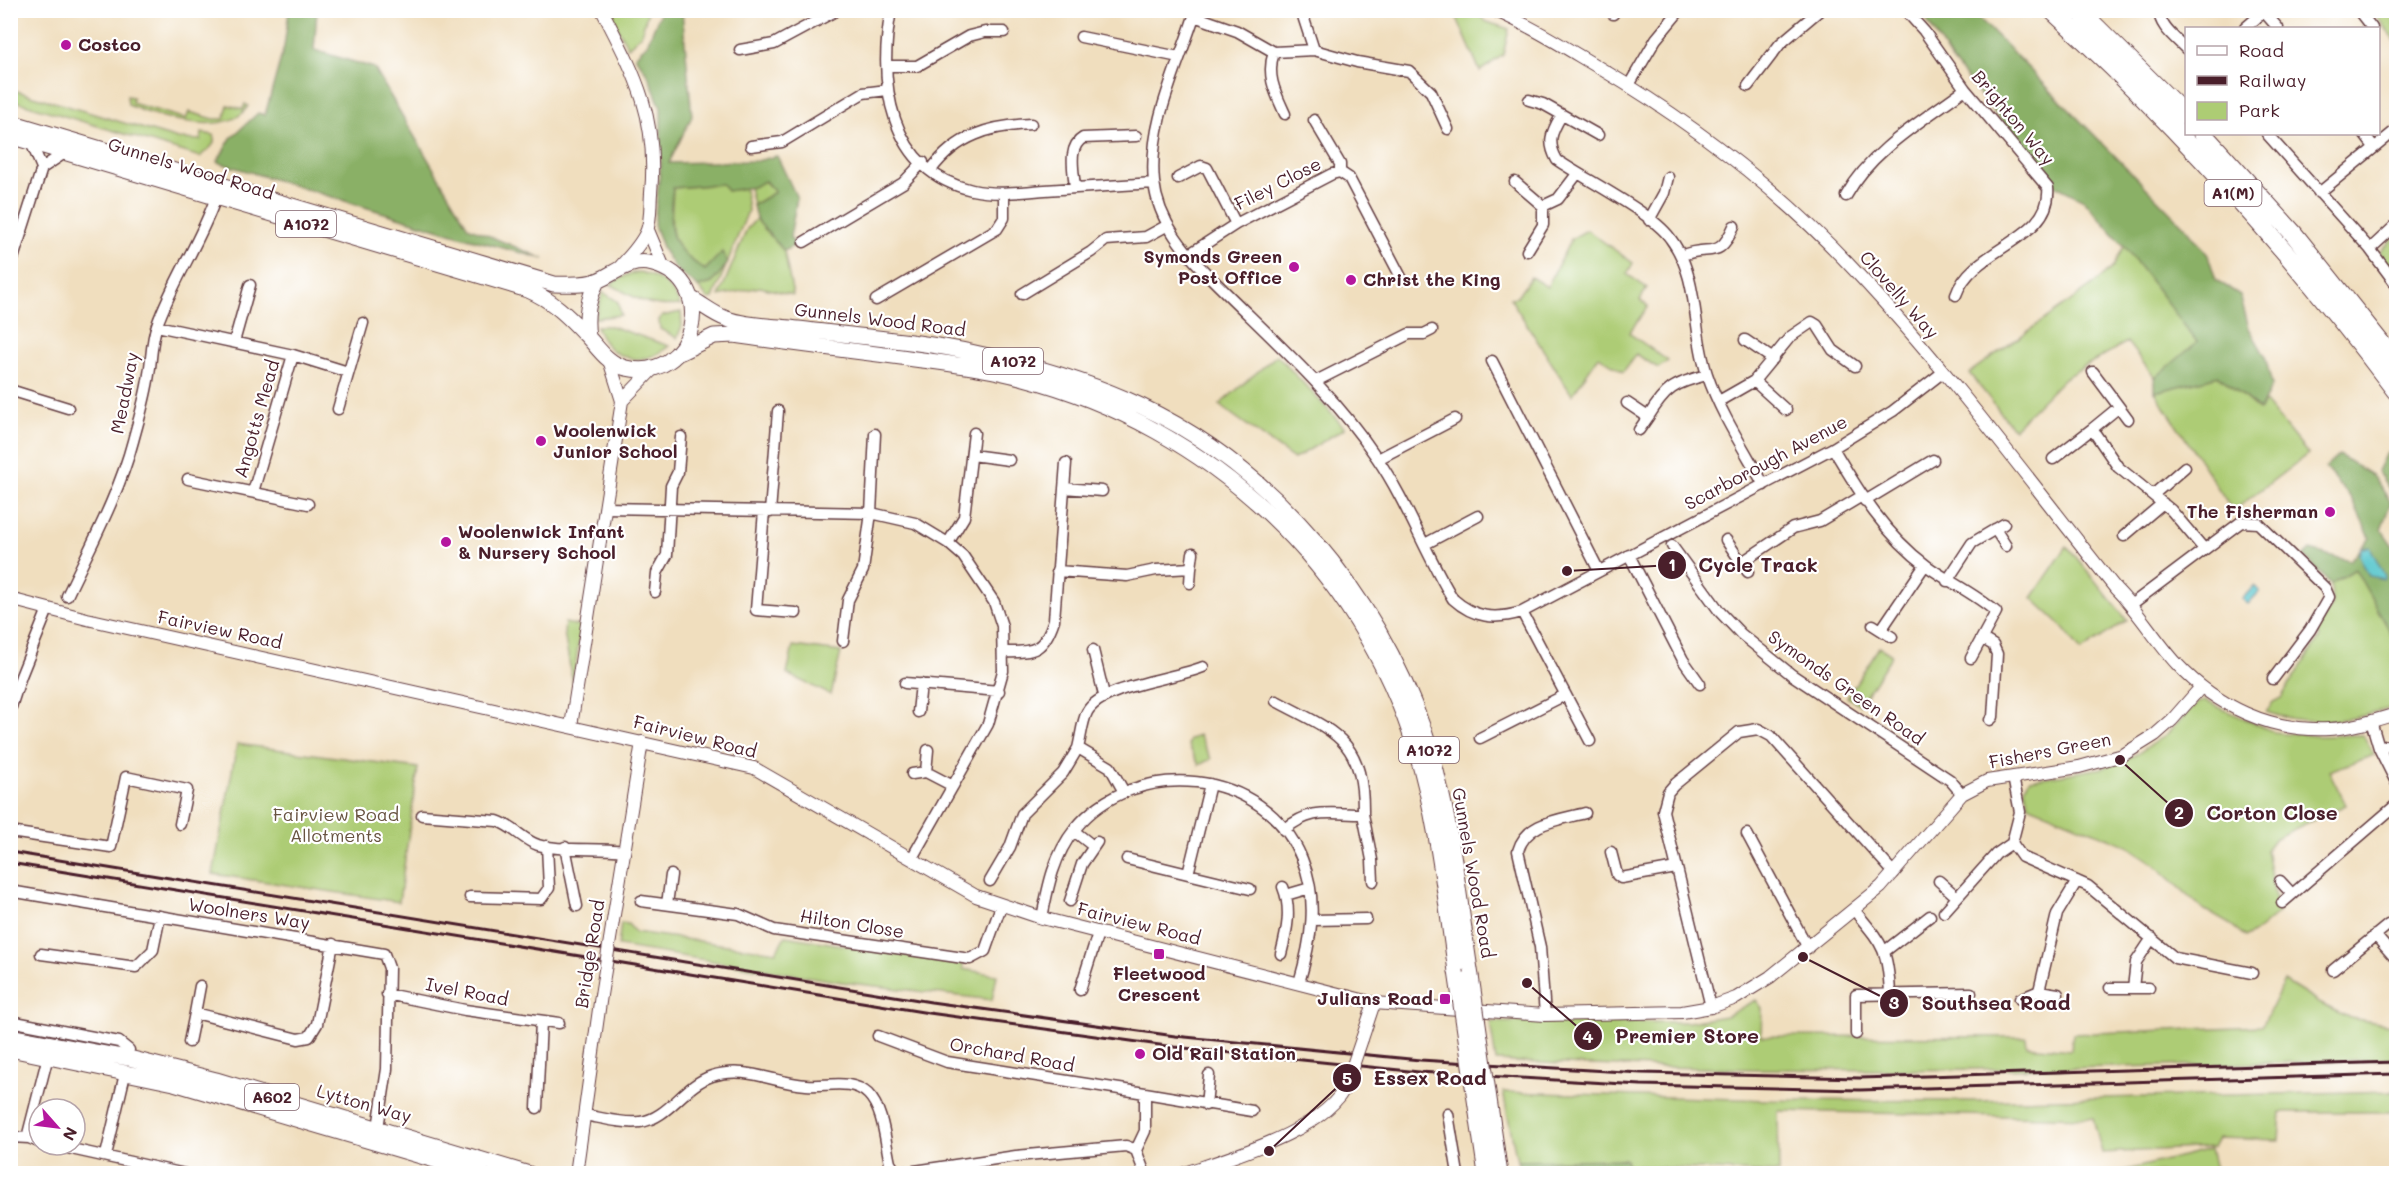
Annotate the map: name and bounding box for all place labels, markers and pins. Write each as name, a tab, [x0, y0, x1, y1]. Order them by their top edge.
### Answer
place label: Costco	[78, 32, 141, 56]
marker: Costco	[59, 38, 73, 52]
place label: Symonds Green Post Office	[1143, 244, 1282, 289]
marker: Symonds Green Post Office	[1287, 260, 1301, 274]
place label: Christ the King	[1363, 267, 1501, 291]
marker: Christ the King	[1344, 273, 1358, 287]
place label: Woolenwick Junior School	[553, 418, 678, 463]
marker: Woolenwick Junior School	[534, 434, 548, 448]
place label: The Fisherman	[2187, 499, 2318, 523]
marker: The Fisherman	[2323, 505, 2337, 519]
place label: Woolenwick Infant & Nursery School	[458, 519, 625, 564]
marker: Woolenwick Infant & Nursery School	[439, 535, 453, 549]
callout: Cycle Track	[1657, 546, 1830, 584]
callout: Corton Close	[2164, 794, 2350, 832]
marker: Fleetwood Crescent	[1152, 947, 1166, 961]
place label: Fleetwood Crescent	[1113, 961, 1205, 1006]
callout: Southsea Road	[1879, 984, 2083, 1022]
place label: Julians Road	[1317, 986, 1433, 1010]
marker: Julians Road	[1438, 992, 1452, 1006]
callout: Premier Store	[1573, 1017, 1771, 1055]
place label: Old Rail Station	[1152, 1041, 1296, 1065]
marker: Old Rail Station	[1133, 1047, 1147, 1061]
callout: Essex Road	[1332, 1059, 1499, 1097]

